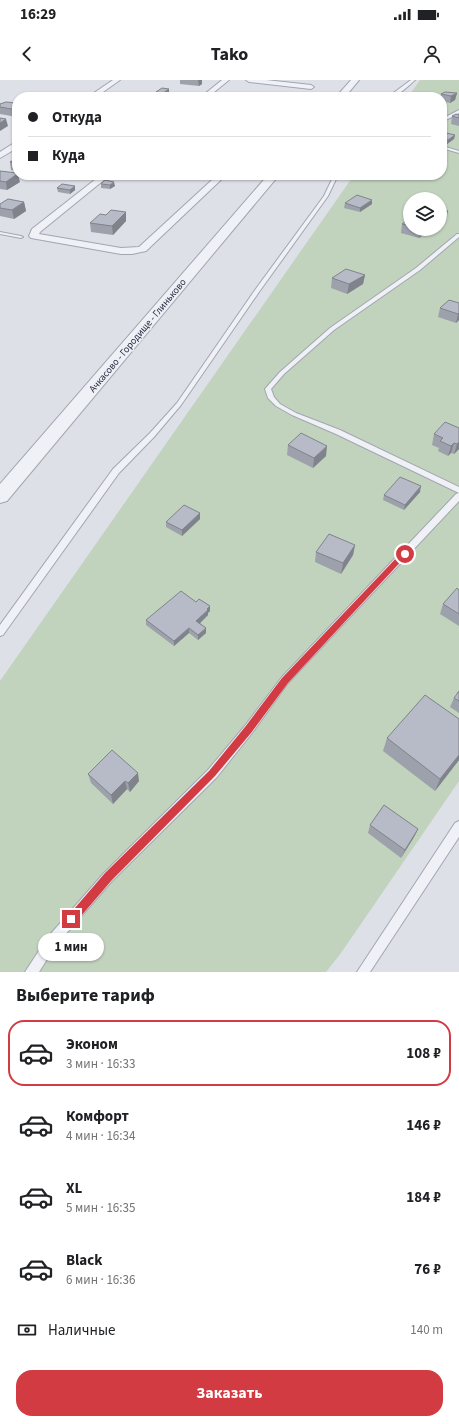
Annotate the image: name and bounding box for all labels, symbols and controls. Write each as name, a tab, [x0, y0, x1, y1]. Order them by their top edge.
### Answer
text: 16:29	[20, 4, 56, 25]
text: Tako	[211, 42, 248, 67]
icon: back	[16, 43, 38, 65]
icon: person	[421, 43, 443, 65]
text: Откуда	[52, 107, 102, 128]
text: Куда	[52, 145, 85, 166]
map controls	[403, 192, 447, 236]
button: layers	[403, 192, 447, 236]
street label: Ачкасово - Городище - Глиньково	[86, 276, 190, 396]
route start	[396, 545, 414, 563]
route end	[62, 910, 80, 928]
callout: 1 мин	[38, 933, 104, 961]
text: 1 мин	[54, 938, 88, 956]
text: Выберите тариф	[16, 983, 155, 1008]
text: Эконом	[66, 1034, 118, 1055]
icon: car	[18, 1035, 54, 1071]
text: 108 ₽	[406, 1043, 441, 1064]
text: 3 мин · 16:33	[66, 1055, 135, 1073]
text: Комфорт	[66, 1106, 129, 1127]
icon: car	[18, 1107, 54, 1143]
text: 146 ₽	[406, 1115, 441, 1136]
text: 4 мин · 16:34	[66, 1127, 135, 1145]
text: XL	[66, 1178, 82, 1199]
icon: car	[18, 1179, 54, 1215]
text: 184 ₽	[406, 1187, 441, 1208]
text: 5 мин · 16:35	[66, 1199, 135, 1217]
text: Black	[66, 1250, 103, 1271]
icon: car	[18, 1251, 54, 1287]
text: 76 ₽	[414, 1259, 441, 1280]
text: 6 мин · 16:36	[66, 1271, 135, 1289]
icon: cash	[16, 1319, 38, 1341]
text: Наличные	[48, 1320, 115, 1341]
text: 140 m	[410, 1321, 443, 1339]
button: Заказать	[16, 1370, 443, 1416]

